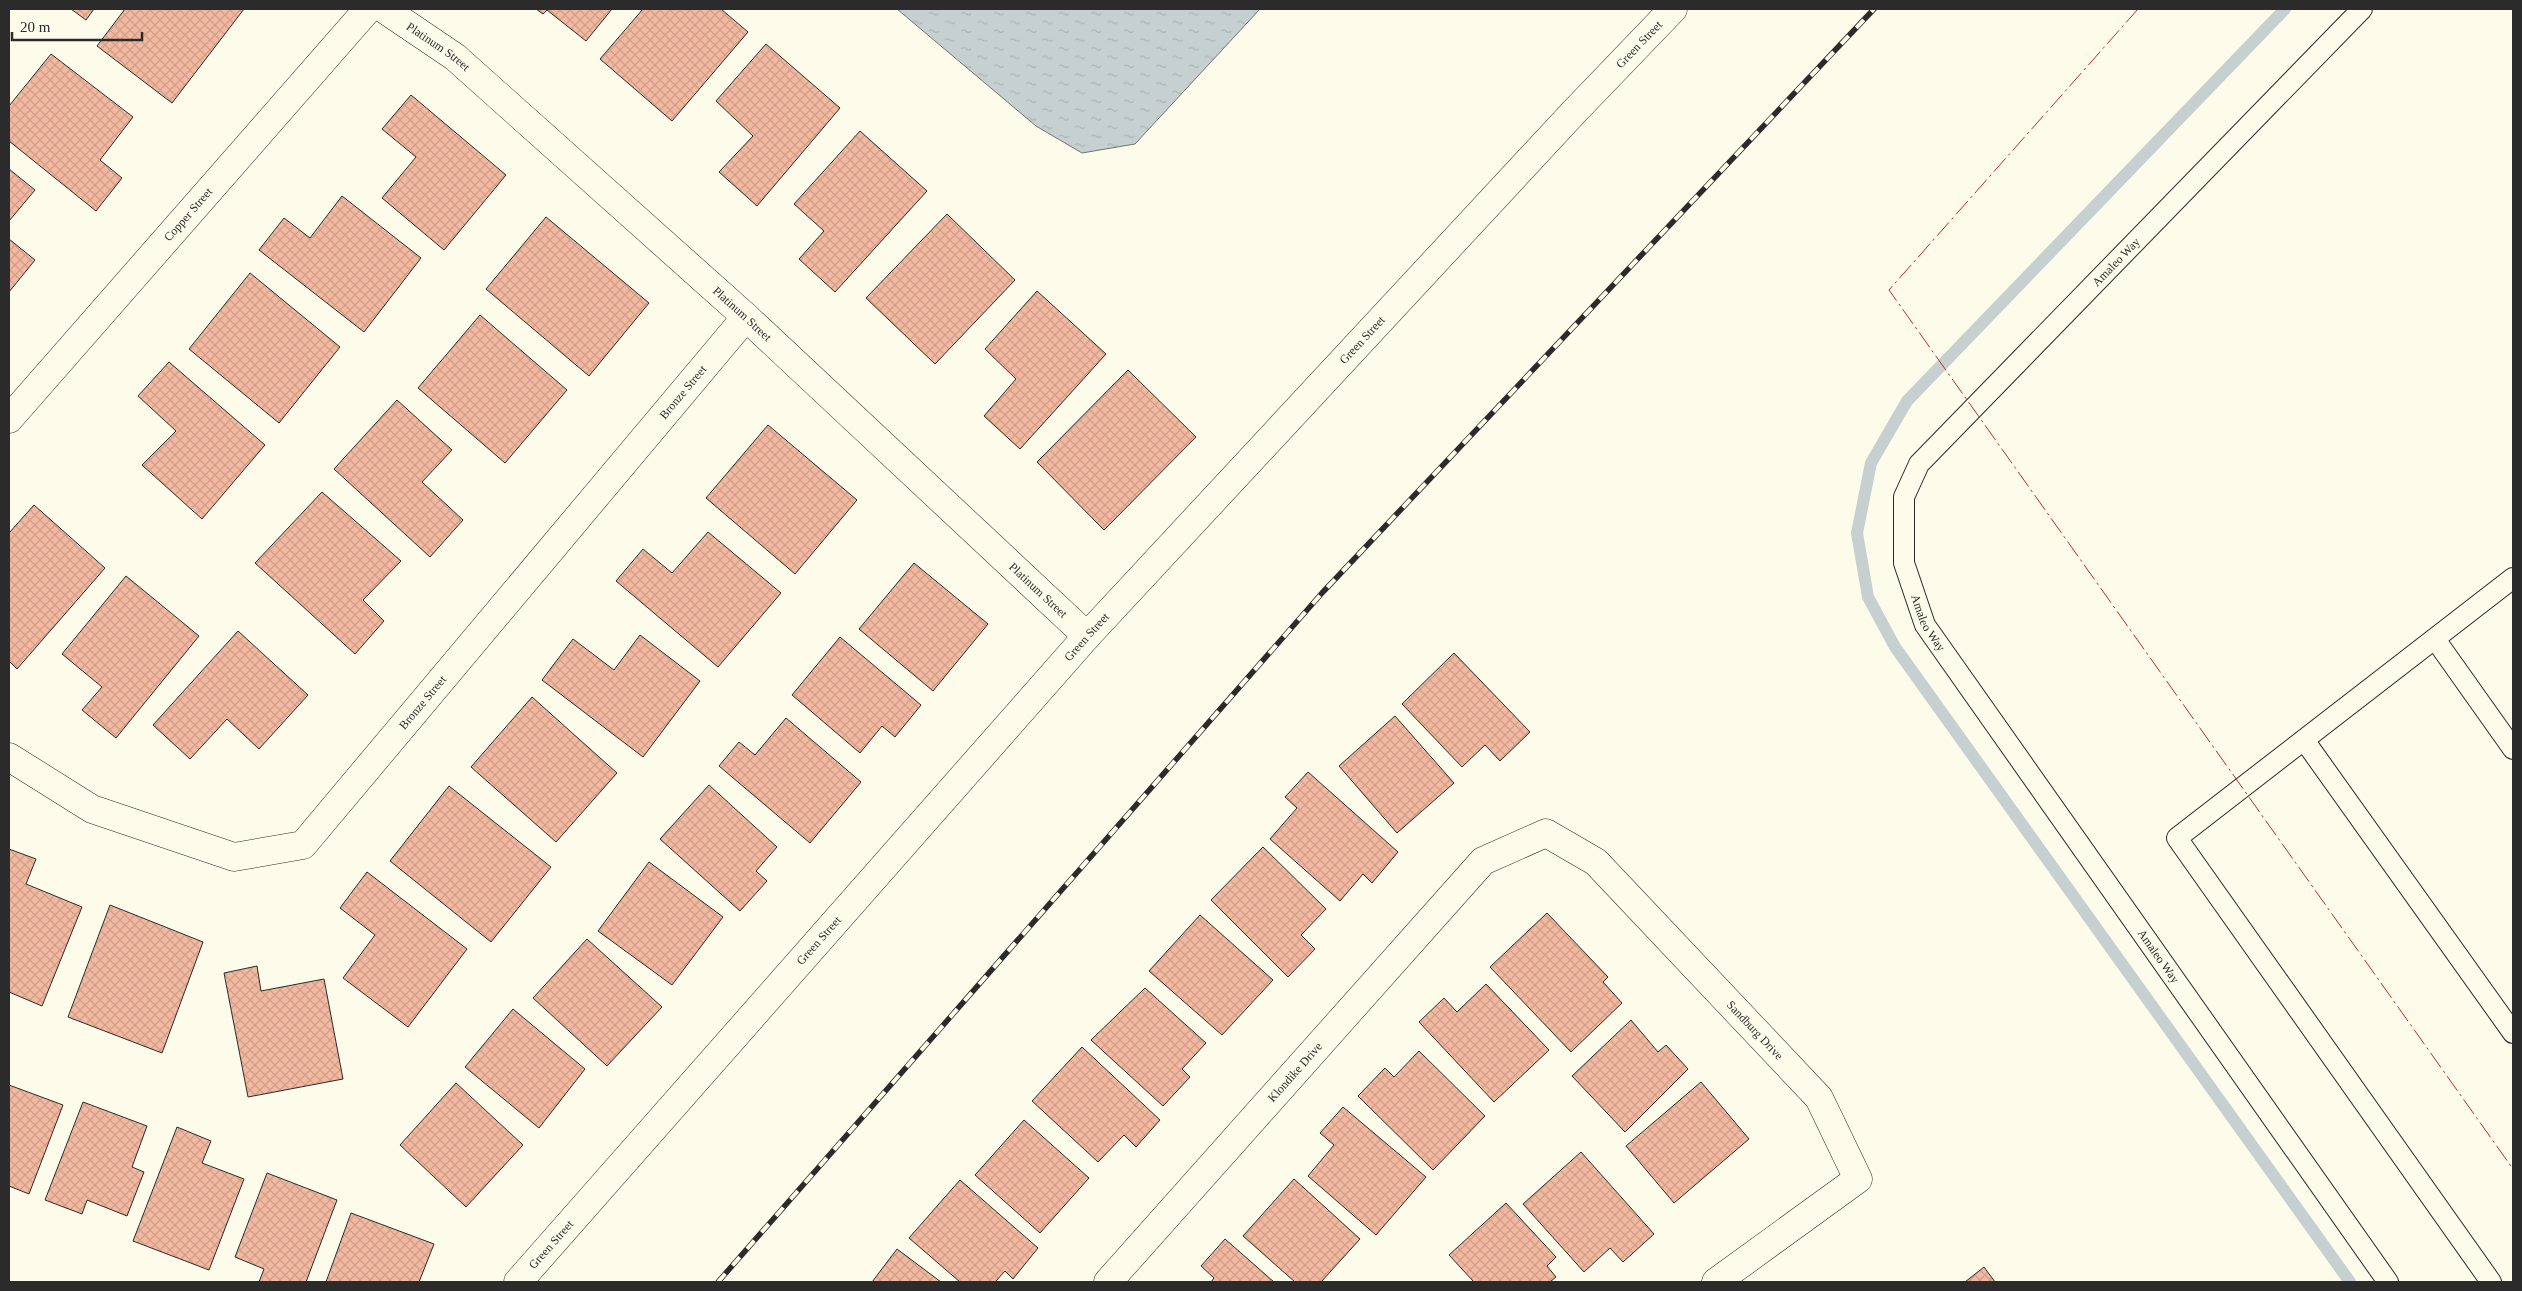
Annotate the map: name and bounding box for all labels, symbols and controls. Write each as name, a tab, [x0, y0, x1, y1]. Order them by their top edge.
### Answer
scale bar	[12, 10, 142, 42]
street label: Green Street	[1613, 17, 1665, 71]
text: 20 m	[20, 19, 51, 35]
street label: Platinum Street	[404, 19, 473, 74]
street label: Copper Street	[161, 184, 216, 244]
street label: Amaleo Way	[2089, 235, 2143, 289]
street label: Platinum Street	[710, 284, 775, 345]
street label: Green Street	[1336, 313, 1388, 367]
street label: Bronze Street	[656, 362, 710, 422]
street label: Platinum Street	[1006, 560, 1071, 621]
street label: Amaleo Way	[1908, 592, 1948, 654]
street label: Green Street	[1061, 609, 1113, 664]
street label: Bronze Street	[396, 672, 450, 732]
street label: Green Street	[794, 913, 844, 968]
street label: Amaleo Way	[2135, 927, 2182, 986]
street label: Sandburg Drive	[1724, 998, 1786, 1063]
street label: Klondike Drive	[1265, 1040, 1325, 1105]
street label: Green Street	[526, 1217, 577, 1272]

